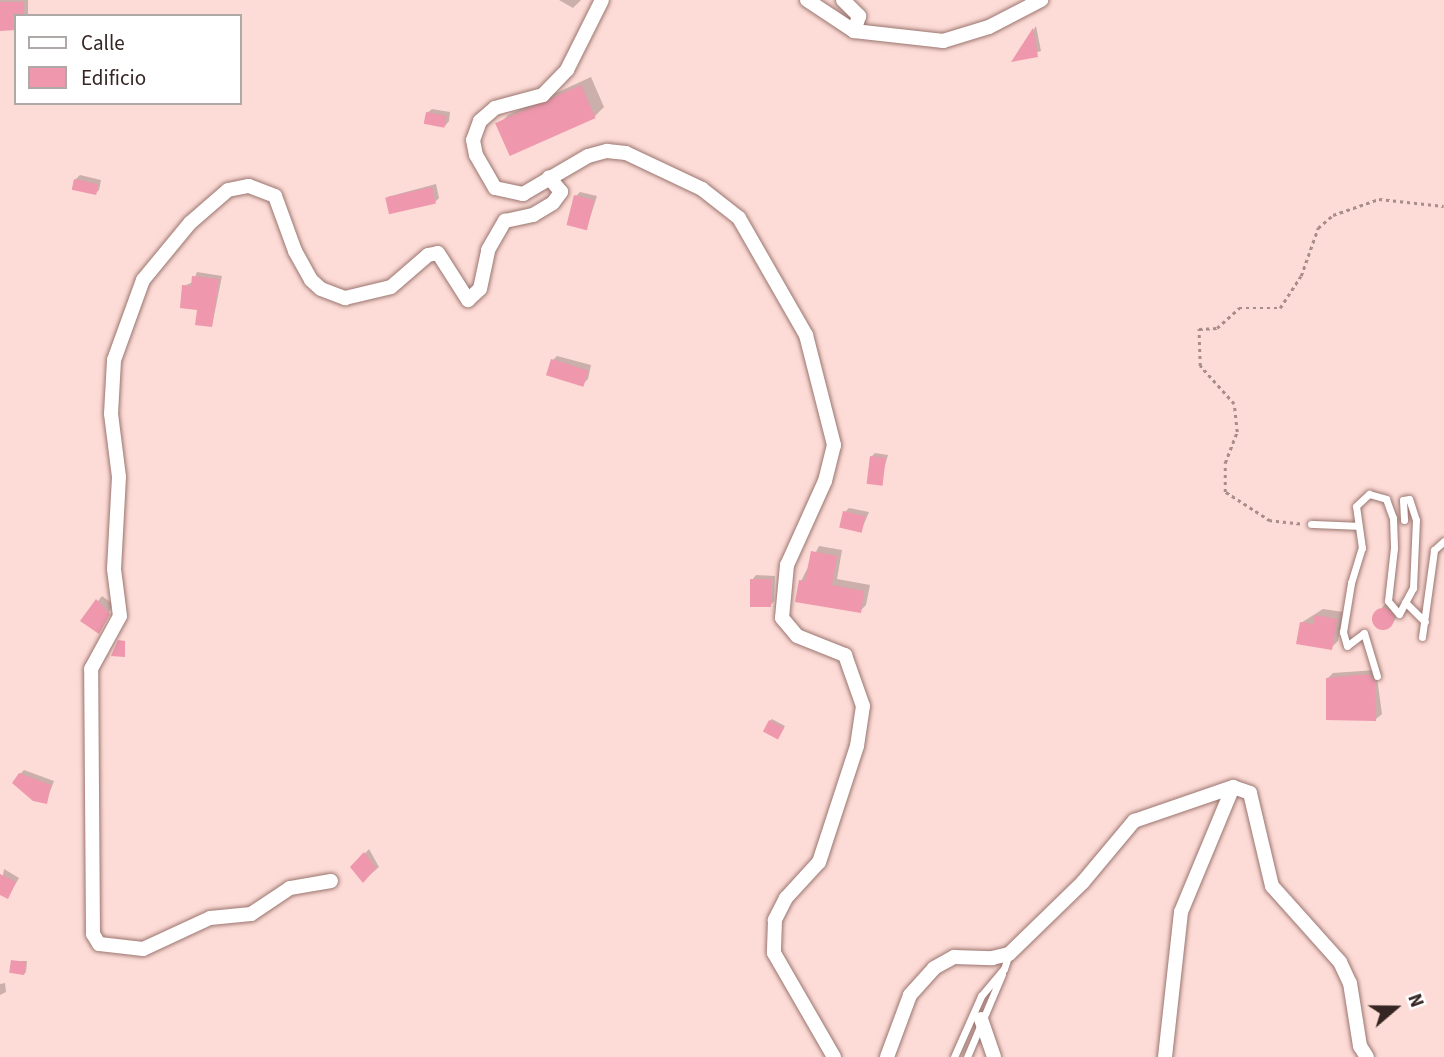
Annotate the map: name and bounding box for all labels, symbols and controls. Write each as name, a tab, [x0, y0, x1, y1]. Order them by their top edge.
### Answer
legend	[14, 14, 242, 105]
text: Calle	[81, 28, 125, 58]
text: Edificio	[81, 63, 146, 93]
north arrow	[1360, 973, 1430, 1043]
text: N	[1400, 990, 1430, 1011]

